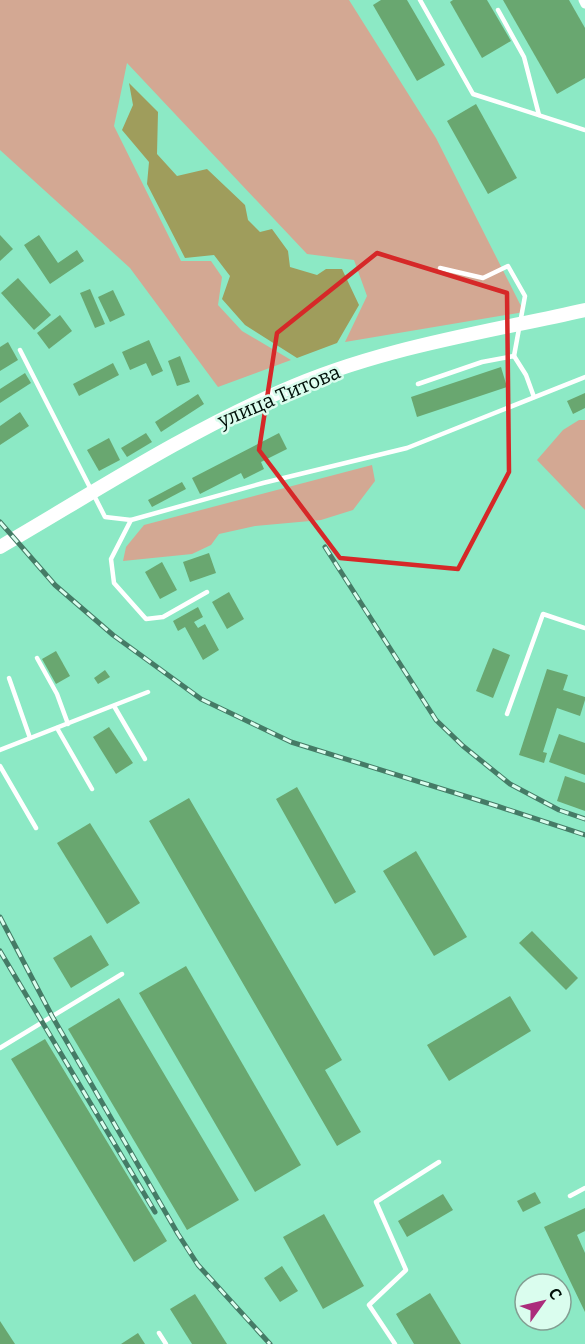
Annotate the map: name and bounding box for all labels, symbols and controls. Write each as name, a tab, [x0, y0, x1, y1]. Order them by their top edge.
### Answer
street label: улица Титова	[213, 359, 344, 433]
north arrow	[513, 1272, 573, 1332]
text: С	[544, 1284, 566, 1303]

